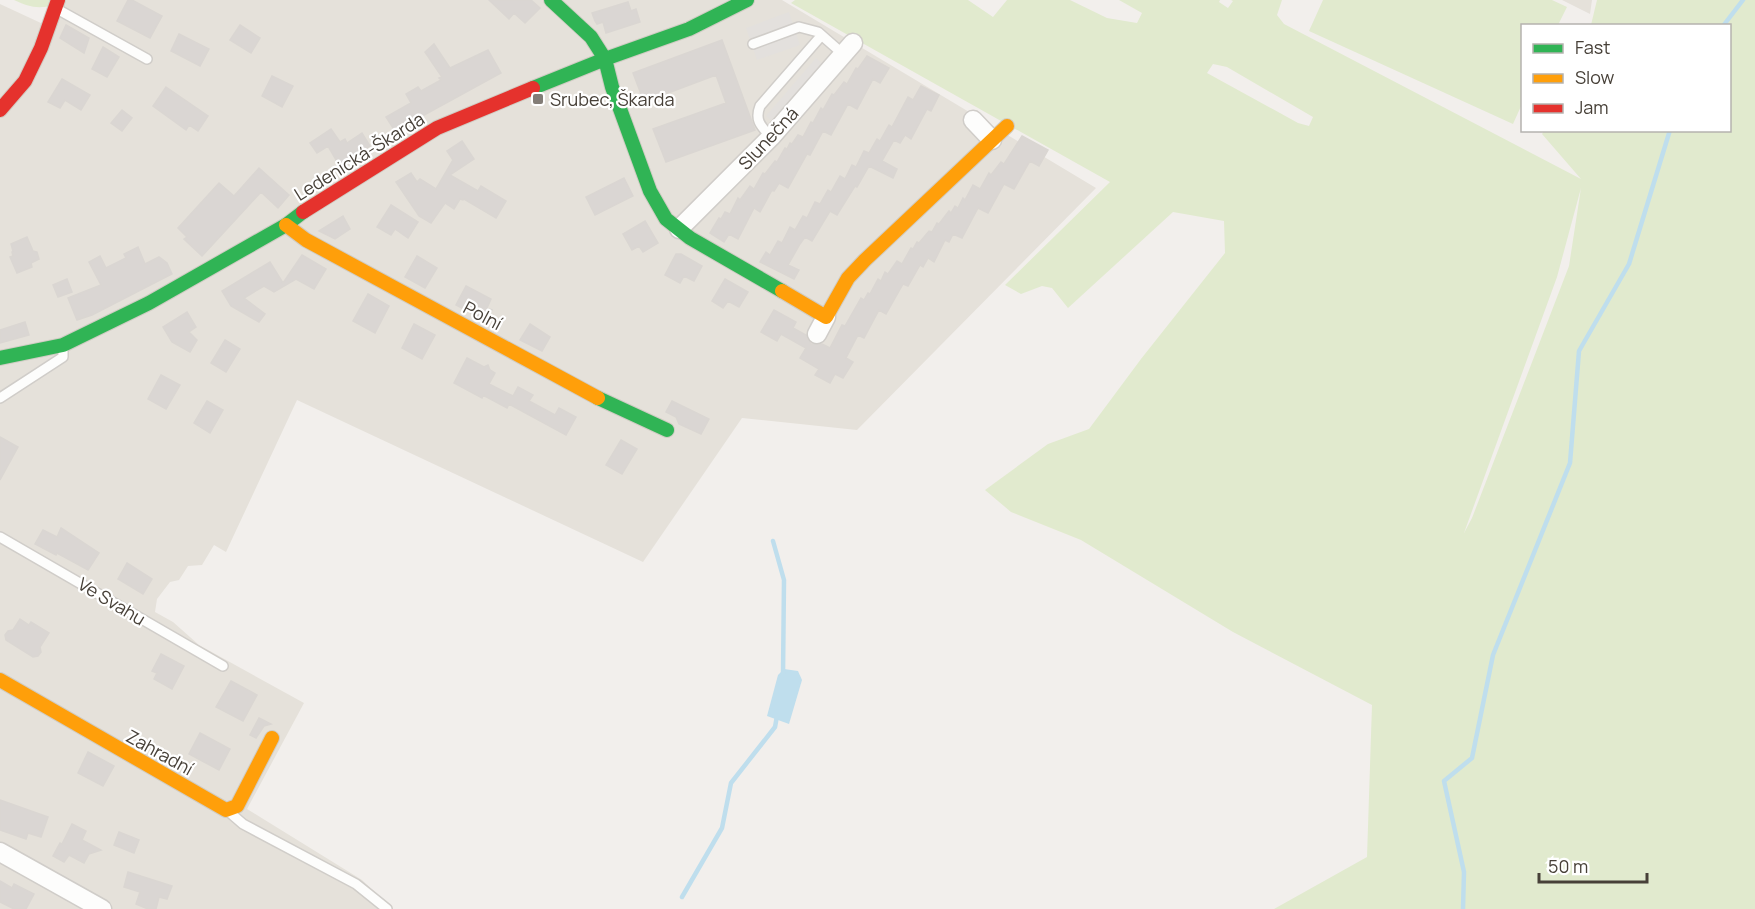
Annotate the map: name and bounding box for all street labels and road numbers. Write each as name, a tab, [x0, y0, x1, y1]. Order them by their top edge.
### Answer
street label: Slunečná	[733, 101, 803, 175]
street label: Ledenická-Škarda	[289, 106, 429, 206]
street label: Polní	[459, 295, 507, 335]
street label: Ve Svahu	[74, 571, 150, 631]
street label: Zahradní	[122, 724, 198, 780]

